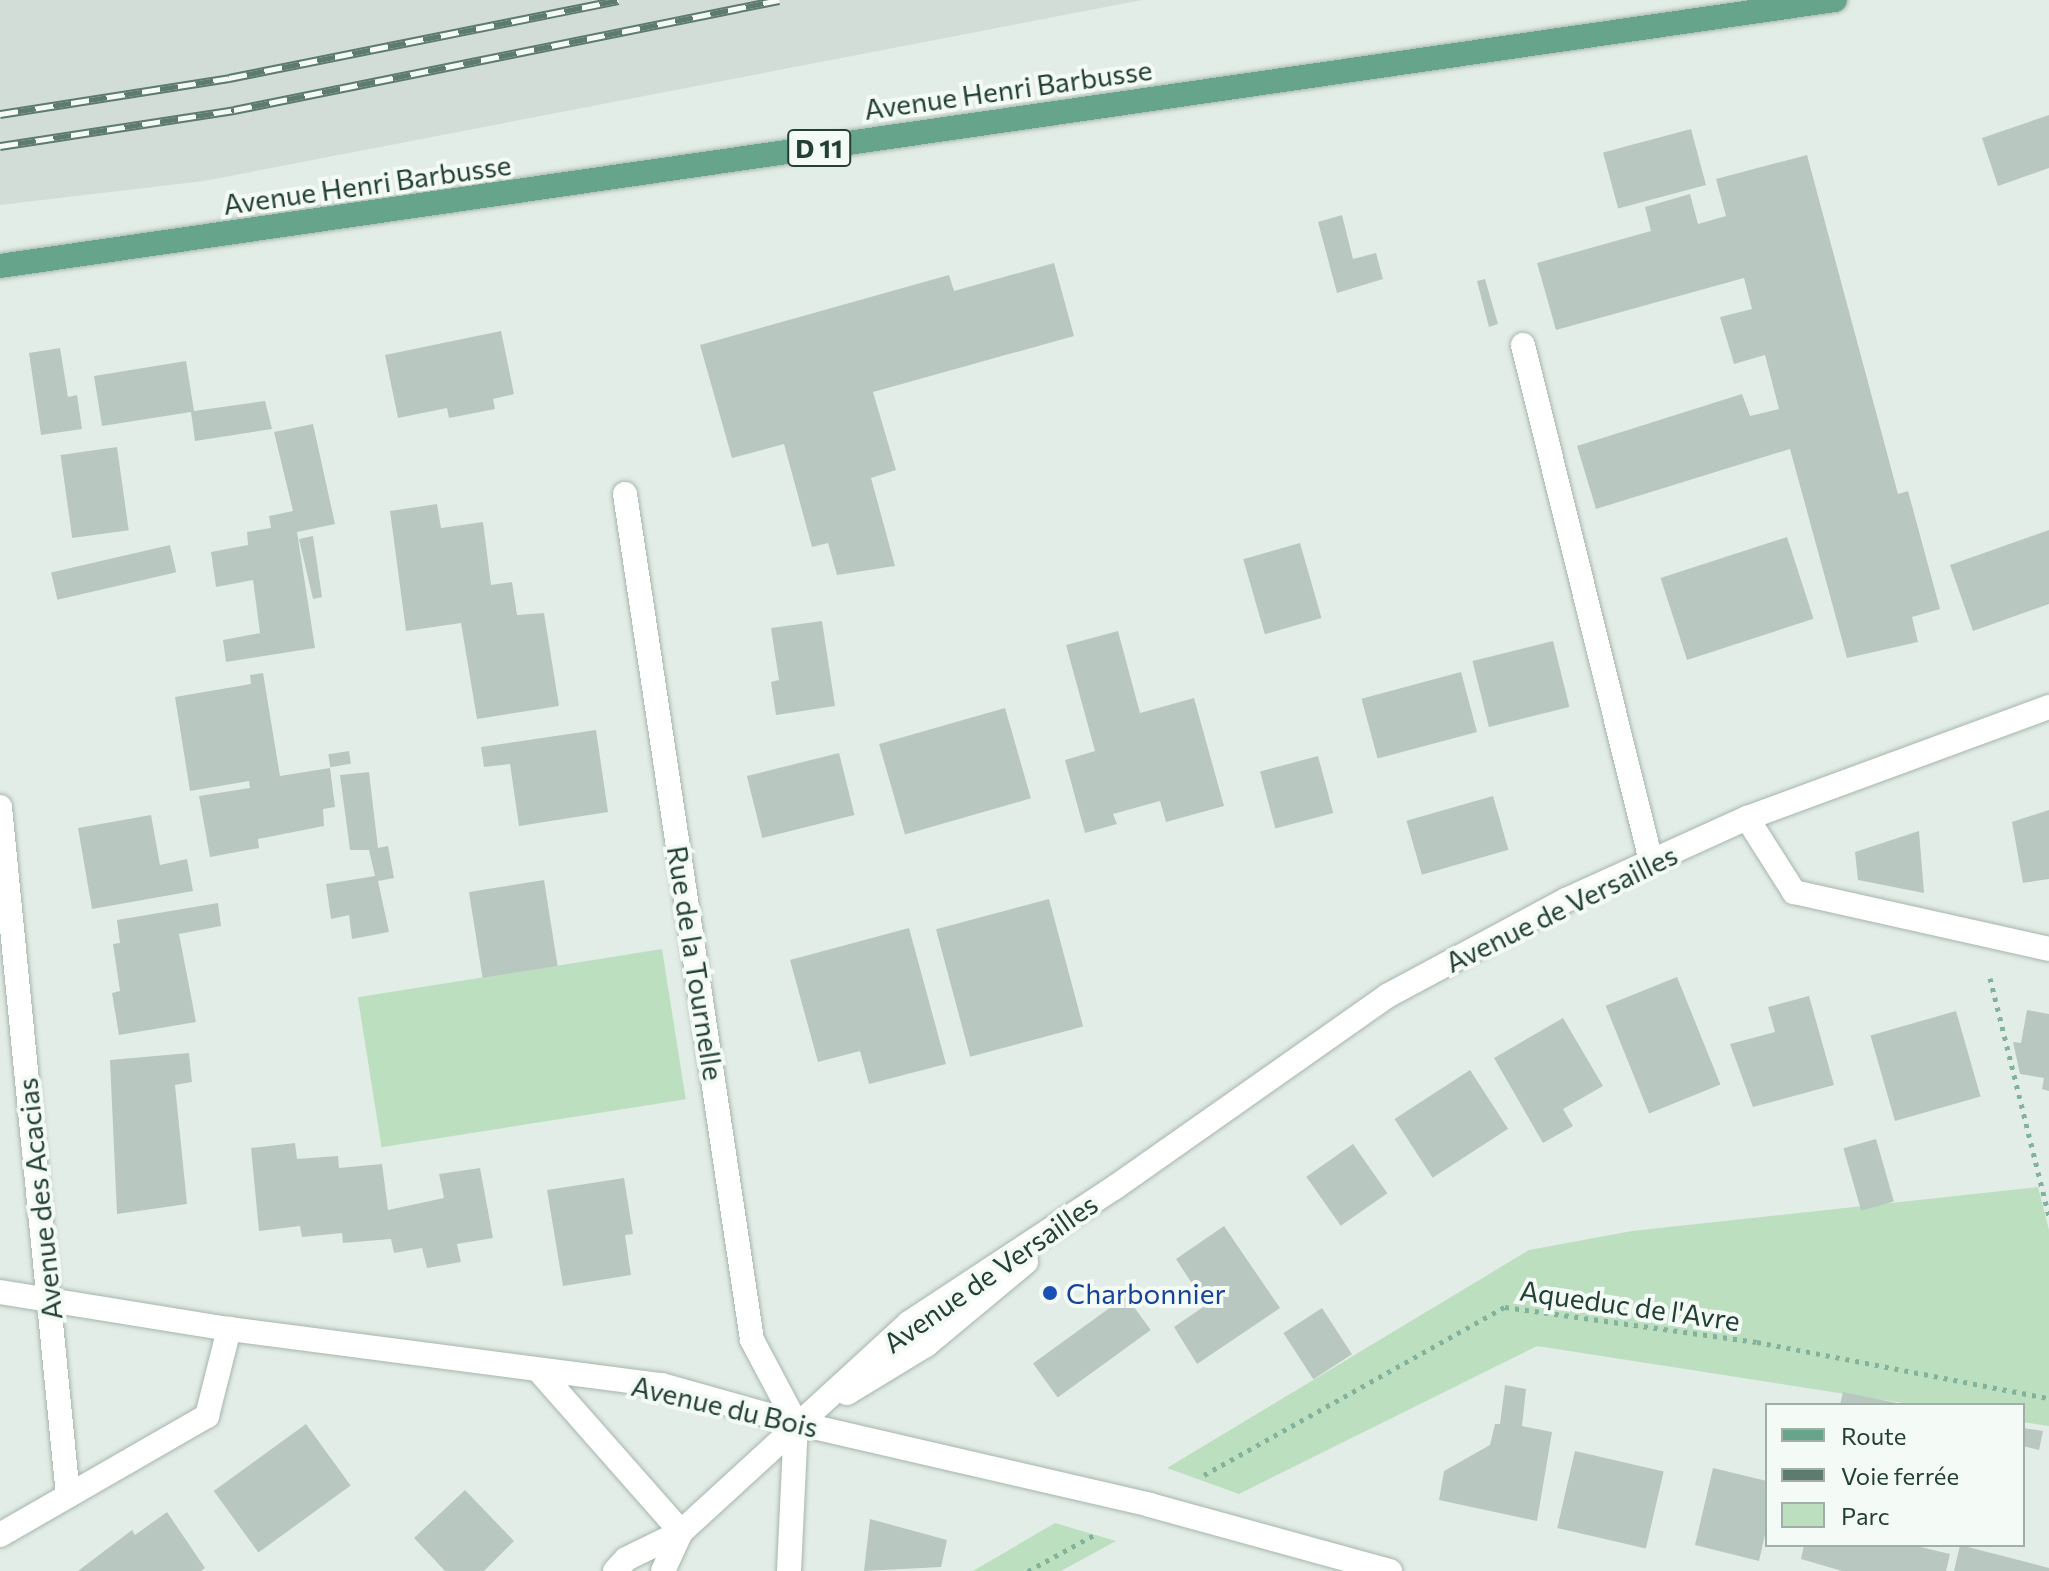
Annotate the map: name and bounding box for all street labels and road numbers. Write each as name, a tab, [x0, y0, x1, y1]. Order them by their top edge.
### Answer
street label: Avenue Henri Barbusse	[862, 52, 1154, 126]
road number: D 11	[787, 126, 851, 170]
street label: Avenue Henri Barbusse	[221, 147, 513, 221]
street label: Avenue de Versailles	[1439, 837, 1683, 979]
street label: Rue de la Tournelle	[661, 843, 731, 1083]
street label: Avenue des Acacias	[10, 1076, 68, 1322]
street label: Avenue de Versailles	[876, 1186, 1104, 1360]
street label: Aqueduc de l'Avre	[1518, 1273, 1742, 1337]
street label: Avenue du Bois	[628, 1368, 822, 1444]

